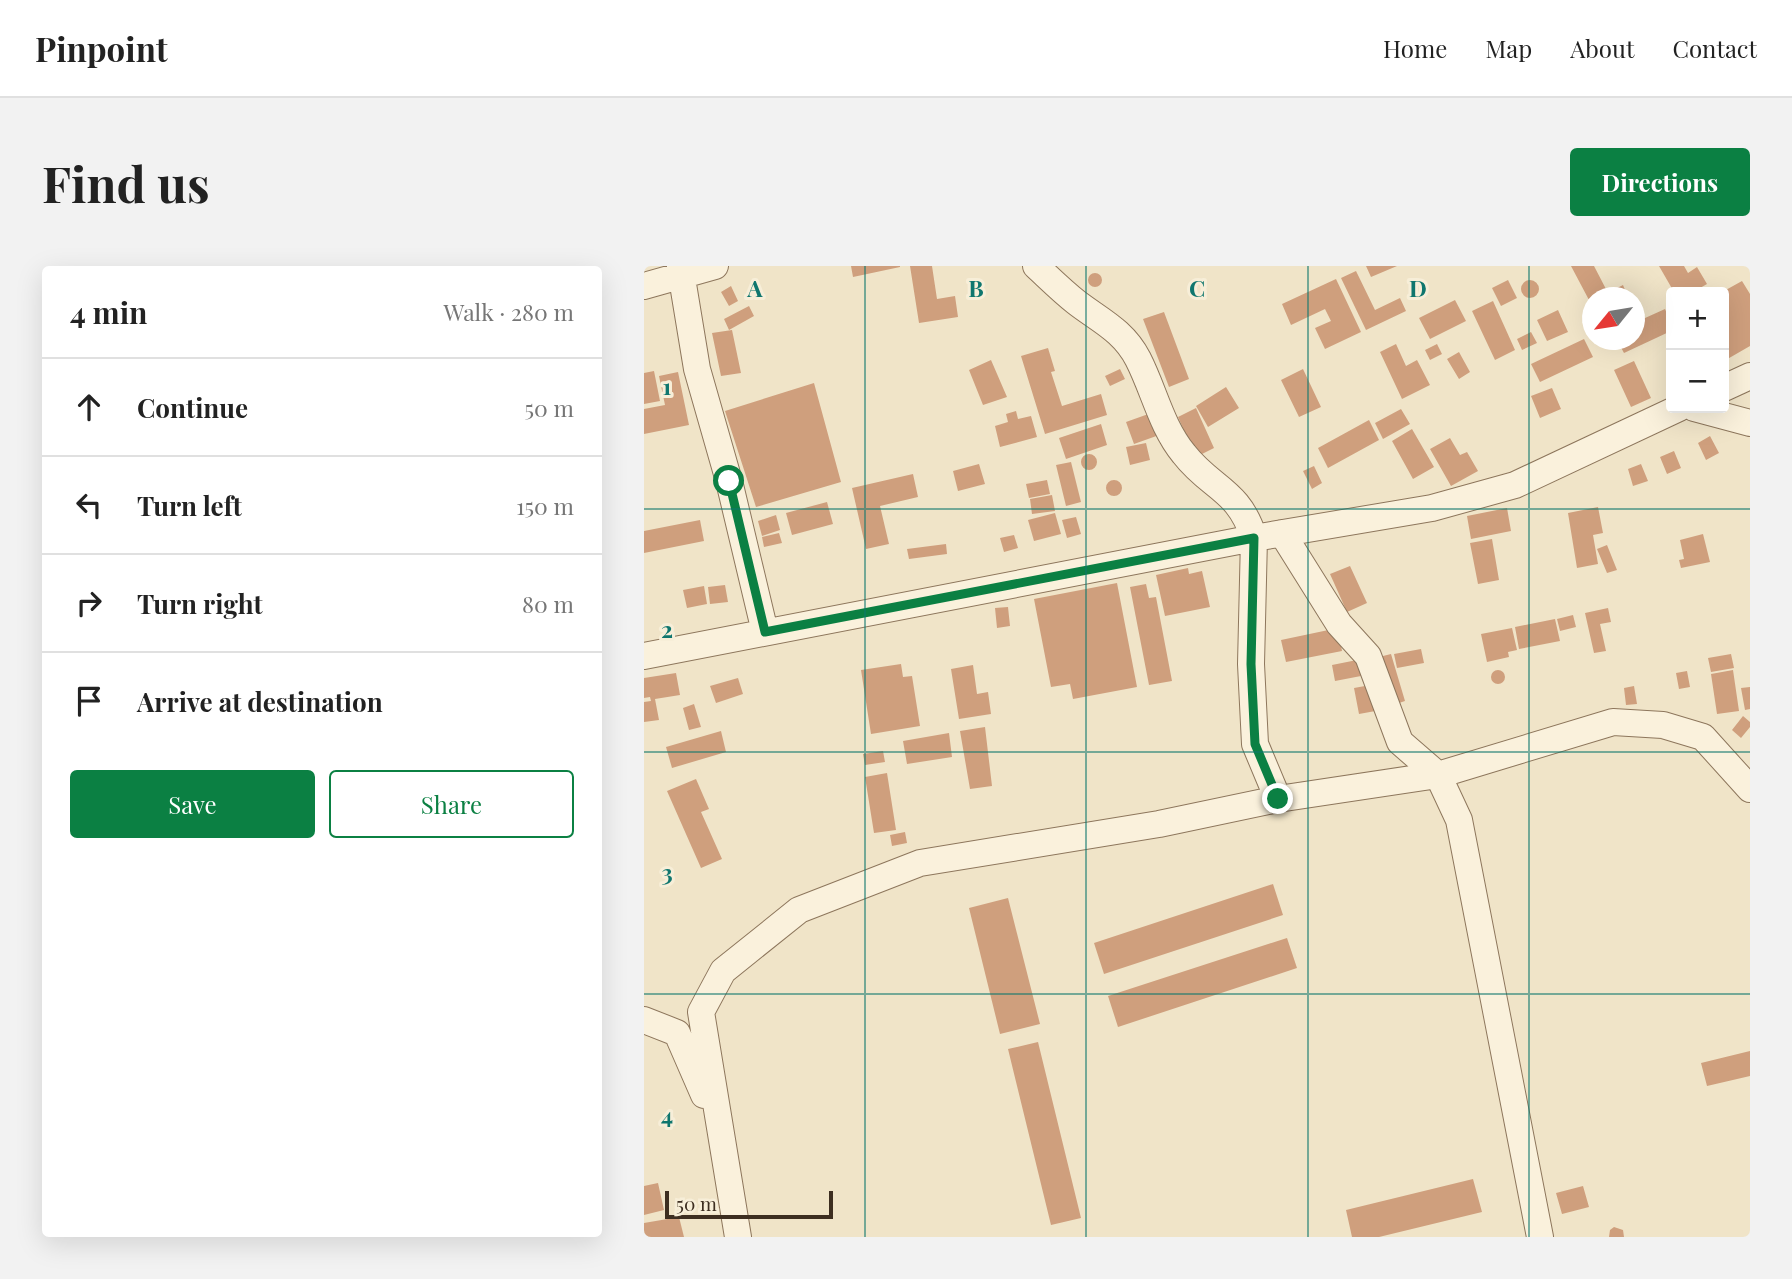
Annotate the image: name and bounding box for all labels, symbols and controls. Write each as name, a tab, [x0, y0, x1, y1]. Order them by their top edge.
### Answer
text: Pinpoint	[35, 26, 168, 70]
text: Home	[1383, 32, 1447, 64]
text: Map	[1485, 32, 1532, 64]
text: About	[1570, 32, 1634, 64]
text: Contact	[1672, 32, 1757, 64]
button: Directions	[1570, 148, 1750, 216]
text: Find us	[42, 150, 210, 215]
text: A	[746, 272, 763, 303]
text: B	[968, 272, 984, 303]
text: C	[1189, 272, 1205, 303]
text: D	[1409, 272, 1427, 303]
north arrow	[1582, 287, 1645, 350]
map controls	[1666, 287, 1729, 413]
button: +	[1666, 287, 1729, 350]
text: 4 min	[70, 292, 148, 332]
text: Walk · 280 m	[443, 296, 574, 327]
button: −	[1666, 350, 1729, 413]
text: 1	[663, 370, 672, 401]
icon: ahead	[70, 388, 108, 426]
text: Continue	[137, 390, 248, 425]
text: 50 m	[525, 392, 574, 423]
route start	[713, 465, 744, 496]
icon: left	[70, 486, 108, 524]
text: Turn left	[137, 488, 242, 523]
text: 150 m	[516, 490, 574, 521]
icon: right	[70, 584, 108, 622]
text: Turn right	[137, 586, 263, 621]
text: 80 m	[522, 588, 574, 619]
text: 2	[661, 613, 673, 644]
icon: arrive	[70, 682, 108, 720]
text: Arrive at destination	[137, 684, 383, 719]
button: Save	[70, 770, 315, 838]
button: Share	[329, 770, 574, 838]
route end	[1262, 783, 1293, 814]
text: 3	[661, 856, 673, 887]
text: 4	[661, 1099, 673, 1130]
scale bar	[665, 1188, 833, 1220]
text: 50 m	[676, 1190, 717, 1216]

